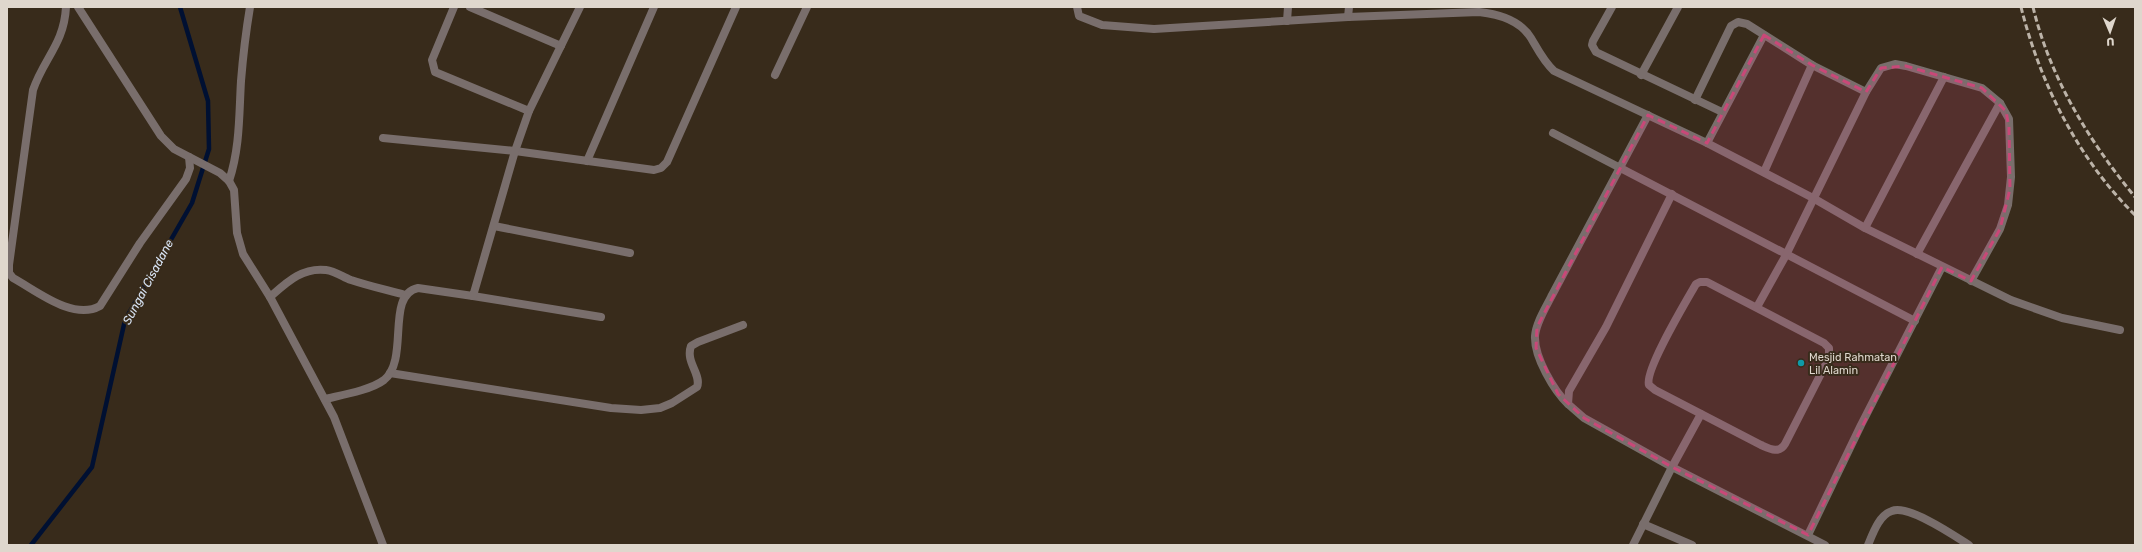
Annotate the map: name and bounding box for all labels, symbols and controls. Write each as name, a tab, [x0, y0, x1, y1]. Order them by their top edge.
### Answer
north arrow	[2090, 12, 2130, 52]
text: U	[2106, 35, 2115, 48]
water label: Sungai Cisadane	[120, 237, 176, 327]
place label: Mesjid Rahmatan Lil Alamin	[1809, 351, 1897, 377]
marker: Mesjid Rahmatan Lil Alamin	[1796, 358, 1806, 368]

